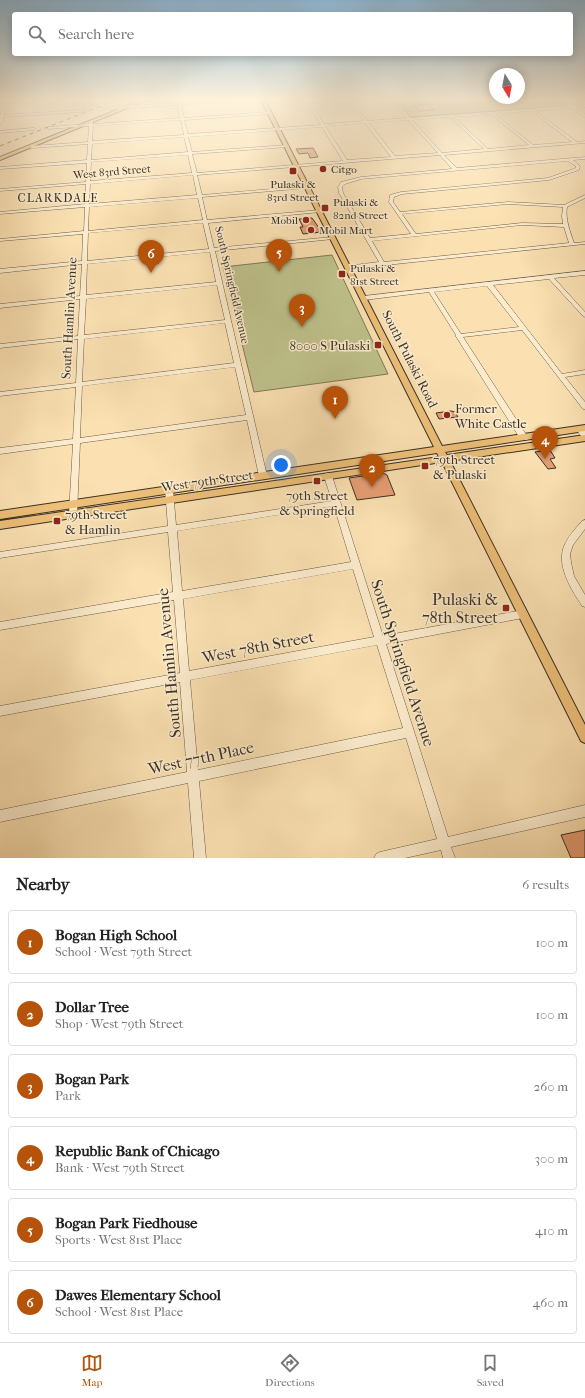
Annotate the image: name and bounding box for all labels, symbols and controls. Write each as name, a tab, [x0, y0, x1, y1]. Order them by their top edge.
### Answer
search box	[12, 12, 573, 56]
icon: search	[26, 23, 48, 45]
text: Search here	[58, 25, 134, 43]
north arrow	[489, 68, 525, 104]
street label: West 83rd Street	[72, 162, 151, 182]
place label: Citgo	[331, 163, 357, 176]
marker: Citgo	[318, 164, 328, 174]
marker: Pulaski & 83rd Street	[288, 166, 298, 176]
place label: Pulaski & 83rd Street	[267, 178, 319, 204]
district label: CLARKDALE	[18, 191, 98, 205]
place label: Pulaski & 82nd Street	[333, 196, 388, 222]
marker: Pulaski & 82nd Street	[320, 203, 330, 213]
place label: Mobil	[271, 214, 298, 227]
marker: Mobil	[301, 215, 311, 225]
place label: Mobil Mart	[319, 224, 373, 237]
street label: South Springfield Avenue	[212, 225, 252, 345]
marker: Mobil Mart	[306, 225, 316, 235]
pin: 5	[266, 239, 292, 272]
pin: 6	[138, 240, 164, 273]
street label: South Hamlin Avenue	[58, 256, 80, 379]
place label: Pulaski & 81st Street	[350, 262, 399, 288]
marker: Pulaski & 81st Street	[337, 269, 347, 279]
pin: 3	[289, 294, 315, 327]
street label: South Pulaski Road	[379, 308, 441, 411]
place label: 8000 S Pulaski	[290, 338, 370, 353]
marker: 8000 S Pulaski	[373, 340, 383, 350]
pin: 1	[322, 386, 348, 419]
place label: Former White Castle	[454, 401, 527, 431]
marker: Former White Castle	[442, 410, 452, 420]
pin: 4	[532, 426, 558, 459]
place label: 79th Street & Pulaski	[433, 452, 495, 482]
pin: 2	[359, 454, 385, 487]
your location	[271, 455, 291, 475]
marker: 79th Street & Pulaski	[420, 461, 430, 471]
street label: West 79th Street	[159, 467, 254, 495]
marker: 79th Street & Springfield	[312, 476, 322, 486]
place label: 79th Street & Springfield	[279, 488, 356, 518]
place label: 79th Street & Hamlin	[65, 507, 127, 537]
marker: 79th Street & Hamlin	[52, 516, 62, 526]
street label: South Springfield Avenue	[367, 577, 439, 749]
street label: South Hamlin Avenue	[153, 587, 185, 739]
place label: Pulaski & 78th Street	[422, 590, 498, 627]
marker: Pulaski & 78th Street	[501, 603, 511, 613]
street label: West 78th Street	[199, 627, 316, 667]
street label: West 77th Place	[145, 738, 256, 779]
text: Nearby	[16, 874, 70, 894]
text: 6 results	[522, 877, 569, 892]
text: Bogan High School	[55, 926, 177, 944]
text: 1	[28, 935, 32, 950]
text: 100 m	[535, 935, 568, 950]
text: School · West 79th Street	[55, 944, 192, 959]
text: Dollar Tree	[55, 998, 129, 1016]
text: 2	[27, 1007, 33, 1022]
text: 100 m	[535, 1007, 568, 1022]
text: Shop · West 79th Street	[55, 1016, 183, 1031]
text: Bogan Park	[55, 1070, 129, 1088]
text: 3	[27, 1079, 33, 1094]
text: 260 m	[534, 1079, 568, 1094]
text: Park	[55, 1088, 81, 1103]
text: Republic Bank of Chicago	[55, 1142, 220, 1160]
text: 4	[26, 1151, 34, 1166]
text: 300 m	[535, 1151, 568, 1166]
text: Bank · West 79th Street	[55, 1160, 185, 1175]
text: Bogan Park Fiedhouse	[55, 1214, 198, 1232]
text: 5	[27, 1223, 33, 1238]
text: 410 m	[535, 1223, 568, 1238]
text: Sports · West 81st Place	[55, 1232, 182, 1247]
text: Dawes Elementary School	[55, 1286, 221, 1304]
text: 6	[26, 1295, 34, 1310]
text: 460 m	[533, 1295, 568, 1310]
text: School · West 81st Place	[55, 1304, 183, 1319]
tab: Map	[81, 1352, 103, 1389]
tab: Directions	[265, 1352, 315, 1389]
tab: Saved	[477, 1352, 504, 1389]

